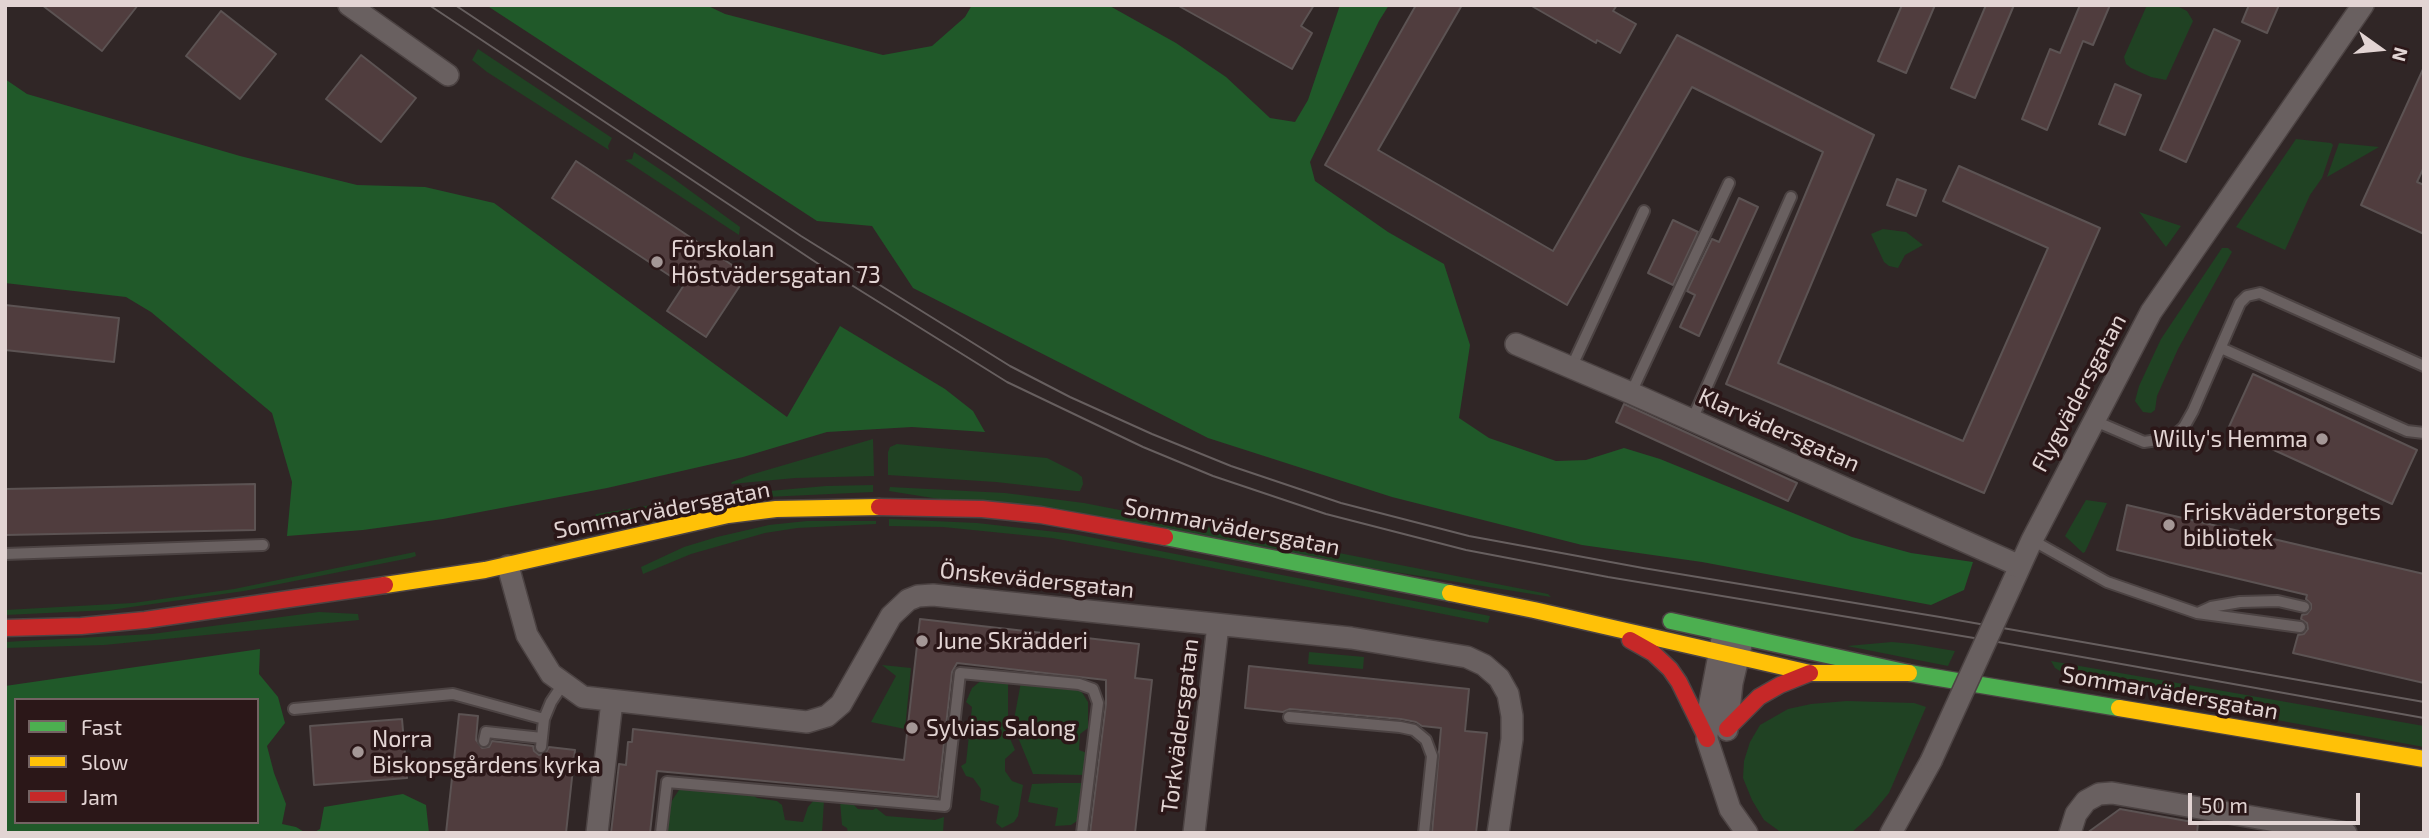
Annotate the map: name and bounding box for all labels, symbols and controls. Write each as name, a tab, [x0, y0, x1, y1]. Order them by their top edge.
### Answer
north arrow	[2345, 14, 2415, 84]
text: N	[2388, 45, 2414, 64]
place label: Förskolan Höstvädersgatan 73	[671, 235, 881, 289]
marker: Förskolan Höstvädersgatan 73	[649, 254, 665, 270]
street label: Flygvädersgatan	[2026, 309, 2132, 477]
street label: Klarvädersgatan	[1694, 382, 1864, 478]
place label: Willy's Hemma	[2153, 425, 2308, 453]
marker: Willy's Hemma	[2314, 431, 2330, 447]
street label: Sommarvädersgatan	[552, 476, 772, 544]
street label: Sommarvädersgatan	[1122, 493, 1342, 561]
place label: Friskväderstorgets bibliotek	[2183, 498, 2381, 552]
marker: Friskväderstorgets bibliotek	[2161, 517, 2177, 533]
street label: Önskevädersgatan	[938, 556, 1136, 604]
place label: June Skrädderi	[936, 627, 1088, 655]
marker: June Skrädderi	[914, 633, 930, 649]
street label: Torkvädersgatan	[1156, 637, 1204, 815]
street label: Sommarvädersgatan	[2060, 660, 2280, 726]
legend	[14, 698, 259, 824]
text: Fast	[81, 714, 122, 739]
place label: Sylvias Salong	[926, 714, 1076, 742]
marker: Sylvias Salong	[904, 720, 920, 736]
place label: Norra Biskopsgårdens kyrka	[372, 725, 601, 779]
marker: Norra Biskopsgårdens kyrka	[350, 744, 366, 760]
text: Slow	[81, 749, 128, 774]
scale bar	[2191, 778, 2362, 822]
text: Jam	[81, 784, 118, 809]
text: 50 m	[2201, 792, 2248, 817]

